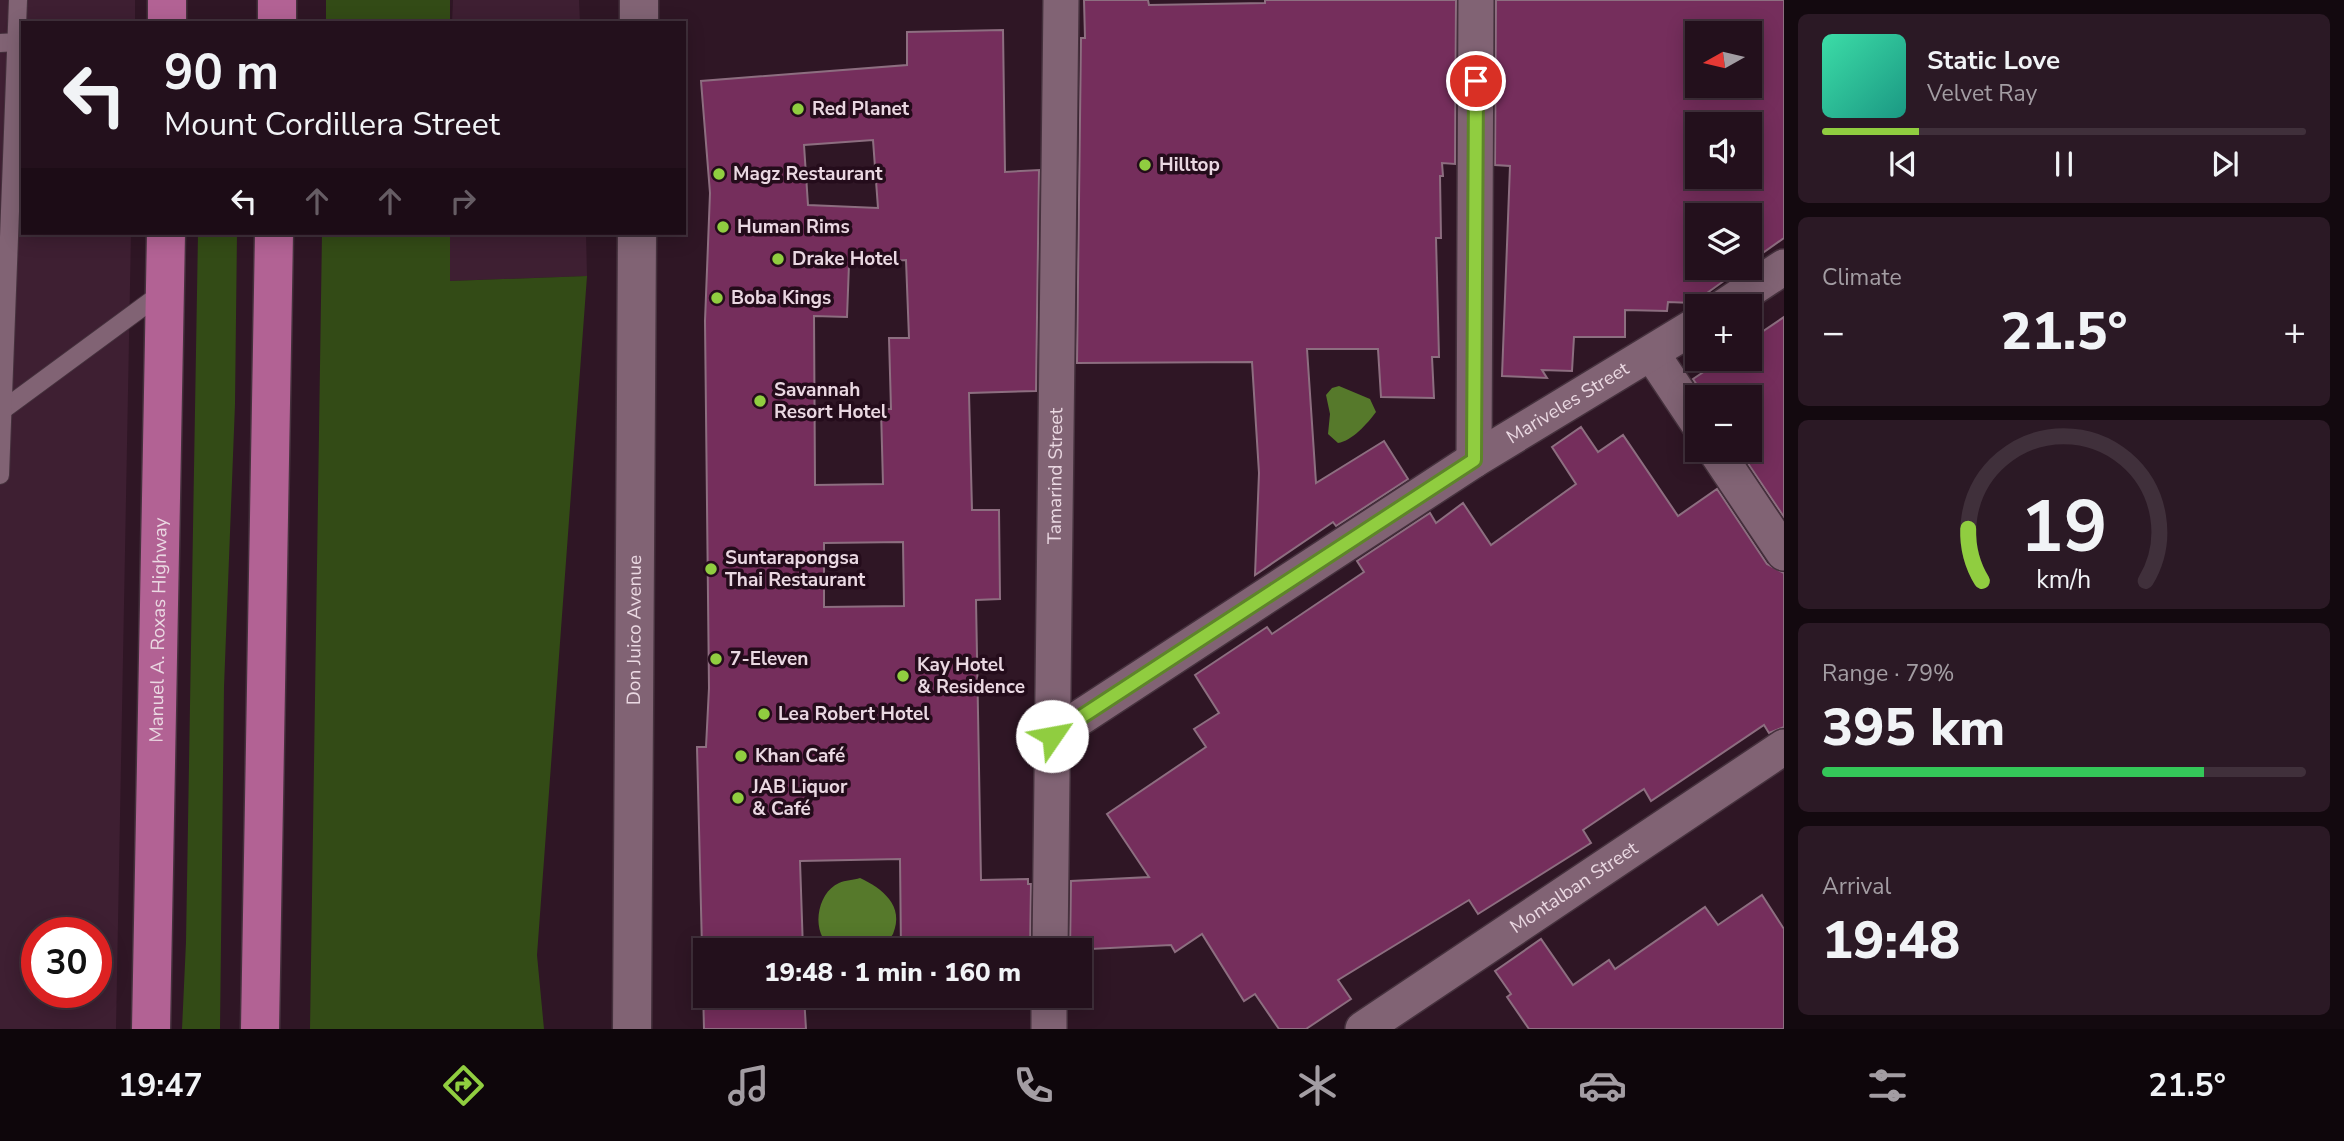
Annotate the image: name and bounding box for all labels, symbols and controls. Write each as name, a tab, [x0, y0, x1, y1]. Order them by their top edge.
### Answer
north arrow	[1685, 21, 1762, 98]
map controls	[1685, 21, 1762, 462]
text: 90 m	[164, 39, 279, 106]
text: Static Love	[1927, 43, 2060, 78]
icon: left	[49, 49, 140, 140]
pin	[1446, 51, 1506, 111]
icon: arrive	[1457, 62, 1495, 100]
text: Velvet Ray	[1927, 78, 2037, 109]
place label: Red Planet	[812, 96, 910, 122]
marker: Red Planet	[790, 101, 806, 117]
text: Mount Cordillera Street	[164, 103, 500, 146]
button: sound	[1685, 112, 1762, 189]
icon: previous	[1884, 145, 1922, 183]
icon: pause	[2045, 145, 2083, 183]
icon: next	[2206, 145, 2244, 183]
place label: Hilltop	[1159, 152, 1220, 178]
marker: Hilltop	[1137, 157, 1153, 173]
place label: Magz Restaurant	[733, 161, 883, 187]
marker: Magz Restaurant	[711, 166, 727, 182]
icon: left	[225, 182, 263, 220]
icon: ahead	[298, 182, 336, 220]
icon: ahead	[371, 182, 409, 220]
icon: right	[444, 182, 482, 220]
button: layers	[1685, 203, 1762, 280]
place label: Human Rims	[737, 214, 850, 240]
marker: Human Rims	[715, 219, 731, 235]
place label: Drake Hotel	[792, 246, 899, 272]
marker: Drake Hotel	[770, 251, 786, 267]
text: Climate	[1822, 262, 1902, 293]
place label: Boba Kings	[731, 285, 831, 311]
marker: Boba Kings	[709, 290, 725, 306]
button: +	[1685, 294, 1762, 371]
text: 21.5°	[2000, 296, 2128, 367]
text: −	[1822, 307, 1845, 358]
text: +	[2283, 307, 2306, 358]
street label: Mariveles Street	[1502, 356, 1634, 450]
place label: Savannah Resort Hotel	[774, 377, 887, 425]
button: −	[1685, 385, 1762, 462]
marker: Savannah Resort Hotel	[752, 393, 768, 409]
street label: Tamarind Street	[1042, 407, 1069, 544]
text: 19	[2020, 477, 2108, 577]
street label: Manuel A. Roxas Highway	[143, 517, 174, 743]
place label: Suntarapongsa Thai Restaurant	[725, 545, 866, 593]
street label: Don Juico Avenue	[621, 555, 648, 705]
marker: Suntarapongsa Thai Restaurant	[703, 561, 719, 577]
text: km/h	[2036, 562, 2092, 596]
place label: 7-Eleven	[730, 646, 808, 672]
marker: 7-Eleven	[708, 651, 724, 667]
place label: Kay Hotel & Residence	[917, 652, 1025, 700]
text: Range · 79%	[1822, 658, 1954, 689]
marker: Kay Hotel & Residence	[895, 668, 911, 684]
text: 395 km	[1822, 692, 2005, 763]
position arrow	[1015, 699, 1089, 773]
place label: Lea Robert Hotel	[778, 701, 929, 727]
marker: Lea Robert Hotel	[756, 706, 772, 722]
place label: Khan Café	[755, 743, 845, 769]
marker: Khan Café	[733, 748, 749, 764]
place label: JAB Liquor & Café	[751, 774, 848, 822]
marker: JAB Liquor & Café	[730, 790, 746, 806]
street label: Montalban Street	[1505, 835, 1643, 940]
text: Arrival	[1822, 871, 1891, 902]
text: 19:48	[1822, 905, 1960, 976]
speed limit sign: 30	[21, 917, 112, 1008]
text: 19:48 · 1 min · 160 m	[764, 955, 1021, 990]
icon: directions	[439, 1061, 488, 1110]
icon: music	[724, 1061, 773, 1110]
icon: phone	[1009, 1061, 1058, 1110]
icon: climate	[1293, 1061, 1342, 1110]
icon: car	[1578, 1061, 1627, 1110]
icon: filters	[1863, 1061, 1912, 1110]
text: 19:47	[118, 1064, 203, 1107]
text: 21.5°	[2148, 1064, 2226, 1107]

